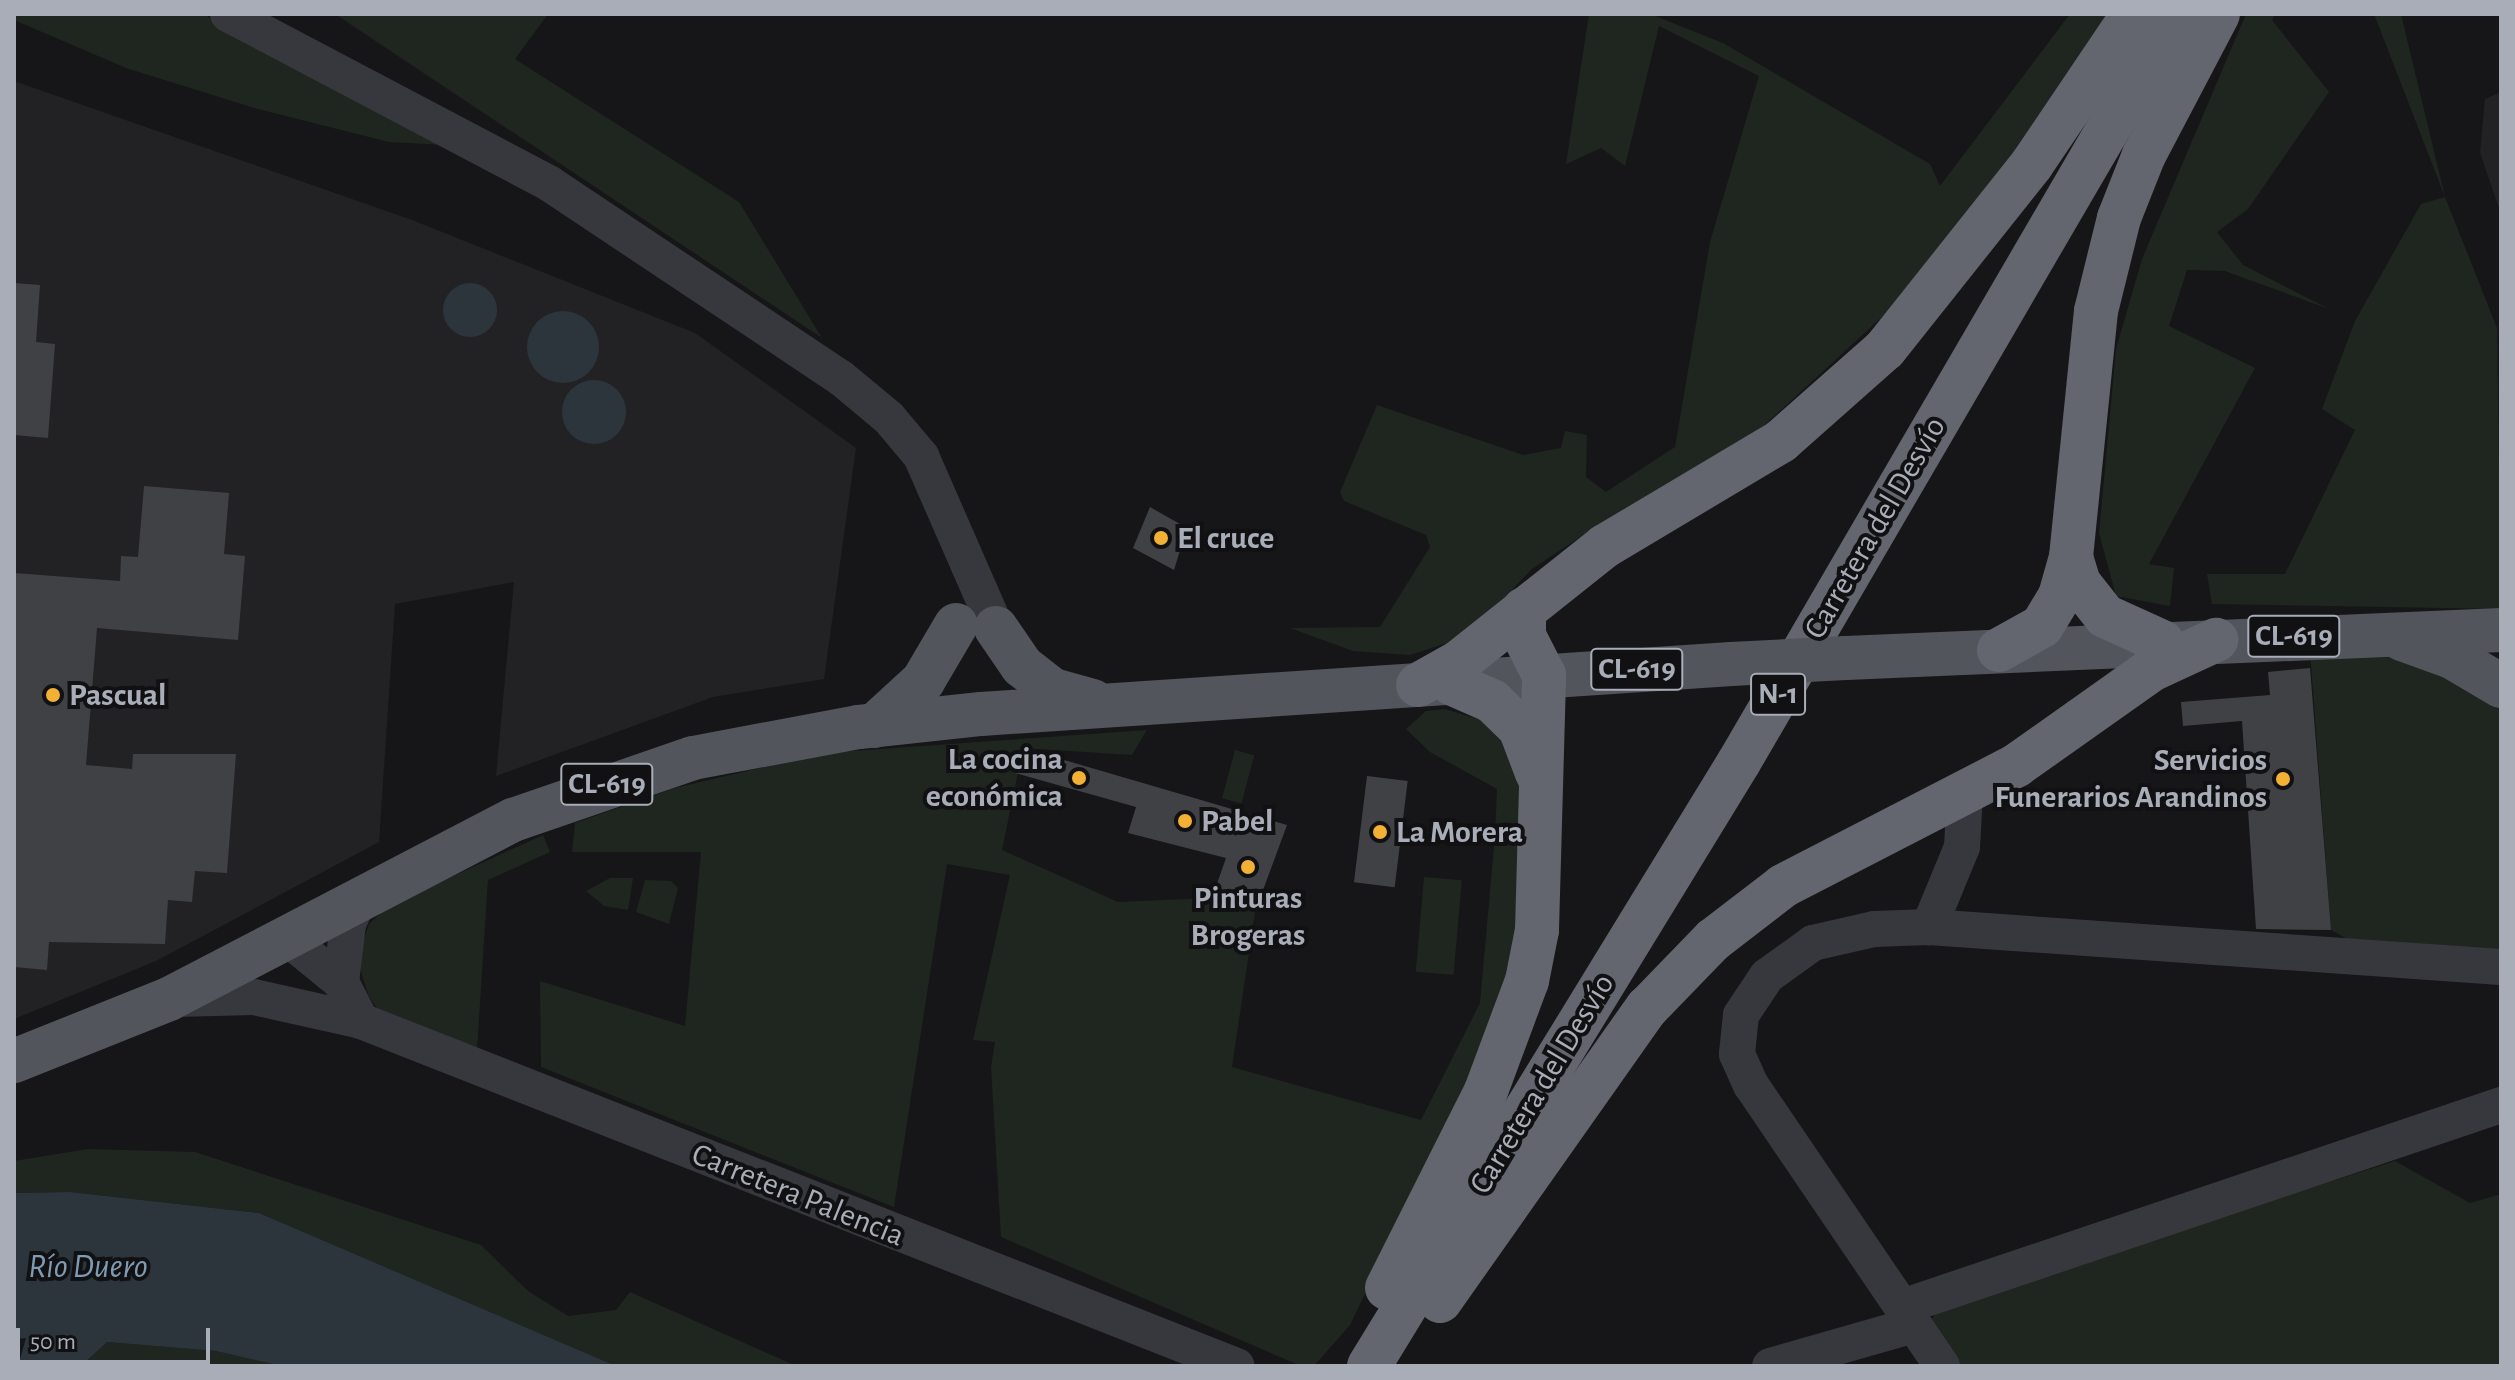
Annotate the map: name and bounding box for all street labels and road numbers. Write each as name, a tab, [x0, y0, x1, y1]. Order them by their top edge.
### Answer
street label: Carretera del Desvío	[1796, 410, 1954, 646]
road number: CL-619	[2246, 610, 2342, 662]
road number: CL-619	[1589, 643, 1685, 695]
road number: N-1	[1750, 668, 1806, 720]
road number: CL-619	[559, 758, 655, 810]
street label: Carretera del Desvío	[1461, 967, 1623, 1201]
street label: Carretera Palencia	[686, 1135, 910, 1255]

